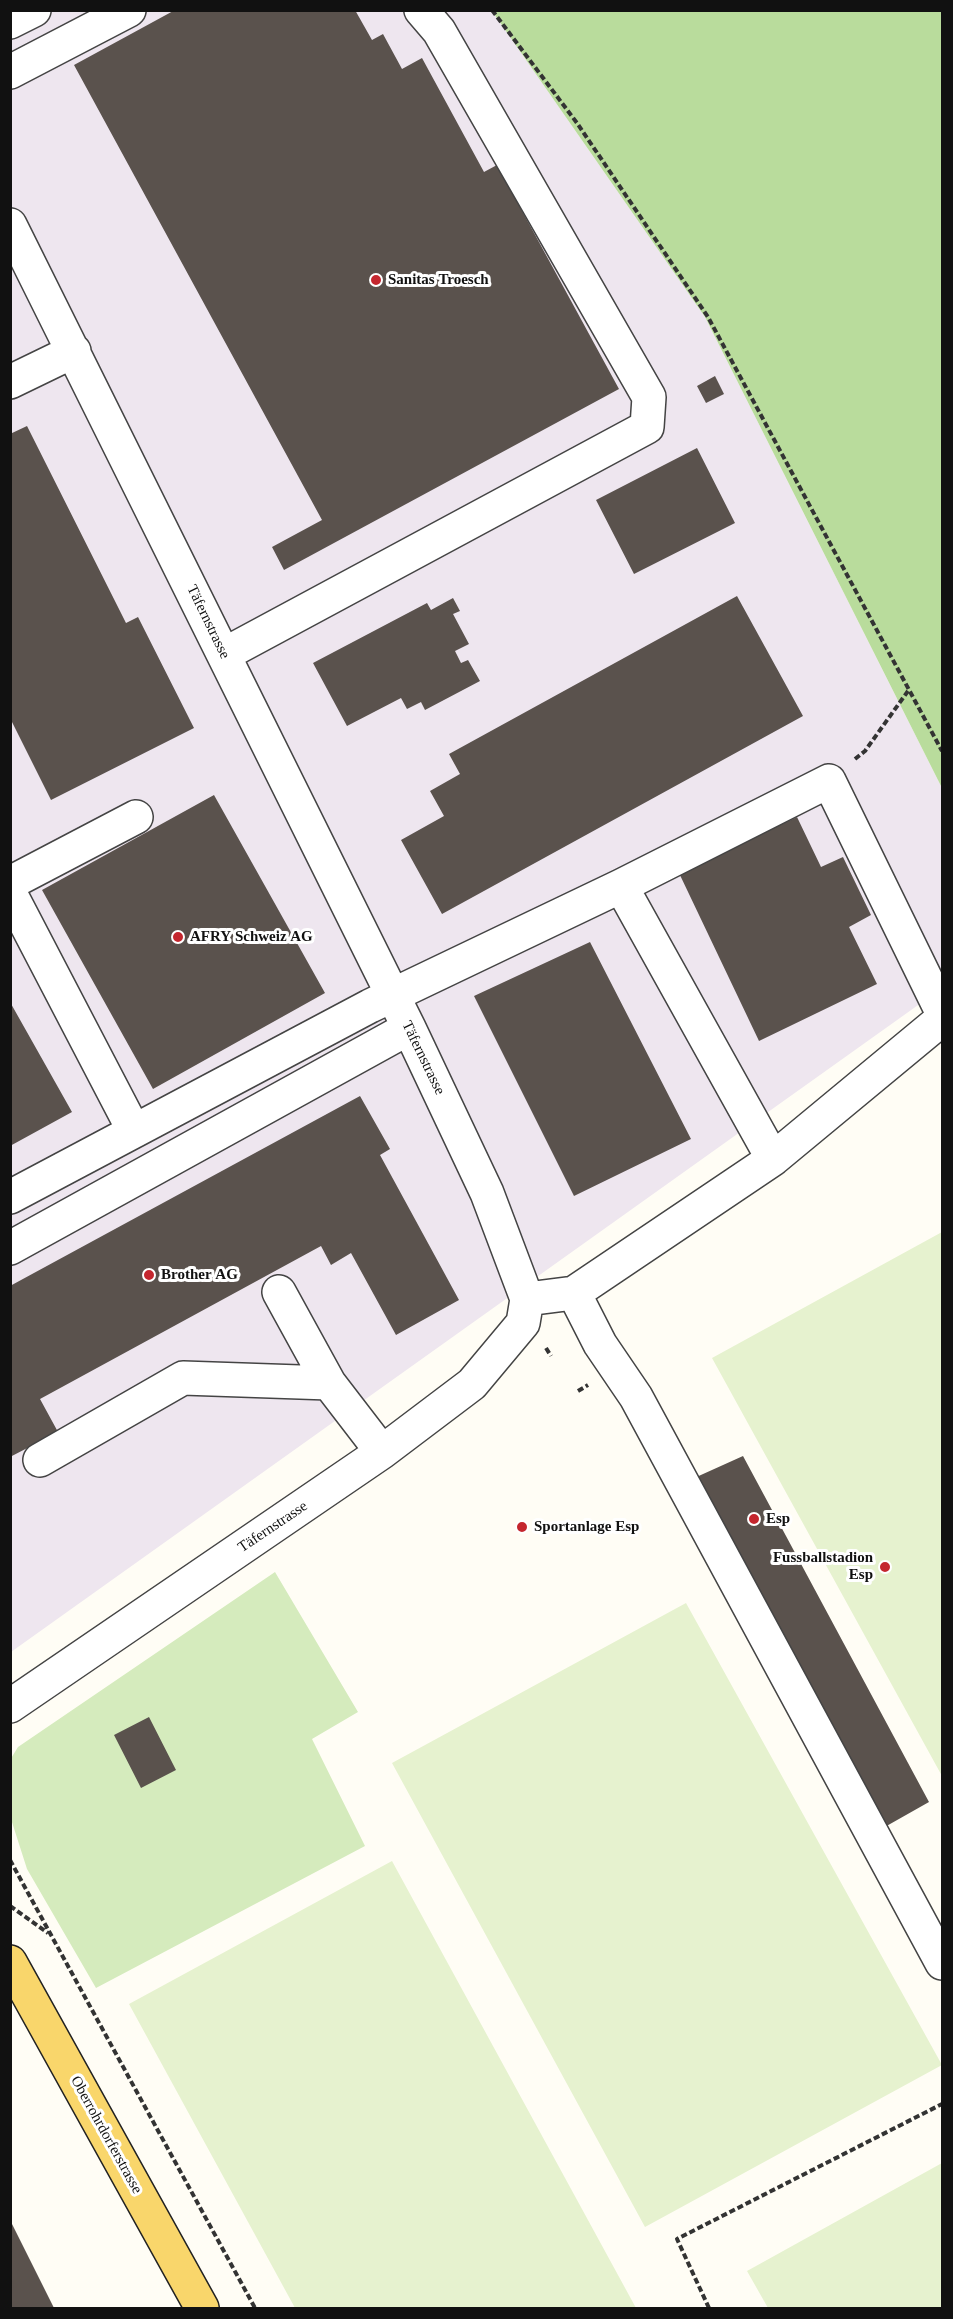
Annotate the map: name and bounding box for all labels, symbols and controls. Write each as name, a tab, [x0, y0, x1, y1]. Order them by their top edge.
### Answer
place label: Sanitas Troesch	[388, 271, 489, 289]
marker: Sanitas Troesch	[369, 273, 383, 287]
street label: Täfernstrasse	[182, 582, 234, 662]
place label: AFRY Schweiz AG	[190, 928, 313, 946]
marker: AFRY Schweiz AG	[171, 930, 185, 944]
street label: Täfernstrasse	[397, 1018, 449, 1098]
place label: Brother AG	[161, 1266, 238, 1284]
marker: Brother AG	[142, 1268, 156, 1282]
street label: Täfernstrasse	[235, 1497, 311, 1557]
place label: Esp	[766, 1510, 790, 1528]
marker: Esp	[747, 1512, 761, 1526]
place label: Sportanlage Esp	[534, 1518, 639, 1536]
marker: Sportanlage Esp	[515, 1520, 529, 1534]
place label: Fussballstadion Esp	[773, 1549, 873, 1584]
marker: Fussballstadion Esp	[878, 1560, 892, 1574]
street label: Oberrohrdorferstrasse	[66, 2073, 146, 2197]

